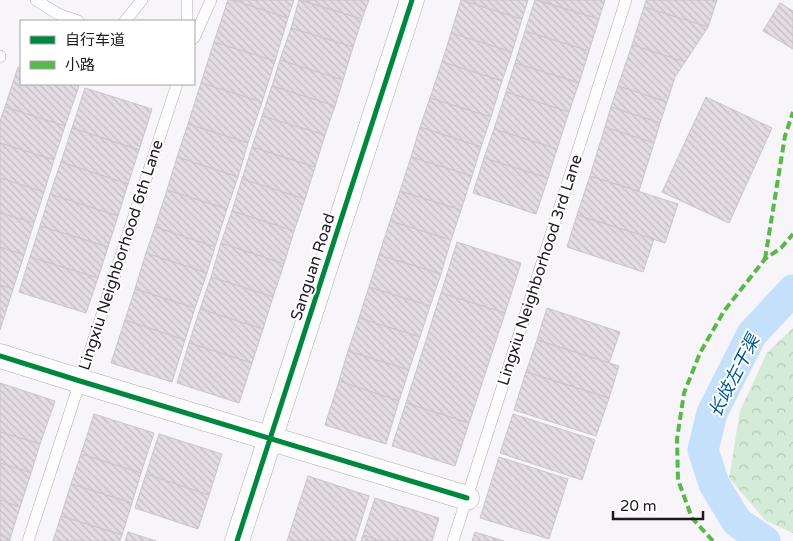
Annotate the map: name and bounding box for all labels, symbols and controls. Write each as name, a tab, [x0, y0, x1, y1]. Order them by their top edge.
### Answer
legend	[20, 20, 195, 85]
text: 自行车道	[65, 31, 125, 49]
text: 小路	[65, 56, 95, 74]
street label: Lingxiu Neighborhood 6th Lane	[74, 137, 168, 373]
street label: Lingxiu Neighborhood 3rd Lane	[493, 152, 587, 388]
street label: Sanguan Road	[286, 211, 340, 323]
water label: 长歧左干渠	[704, 328, 766, 421]
scale bar	[613, 488, 703, 520]
text: 20 m	[620, 497, 657, 515]

